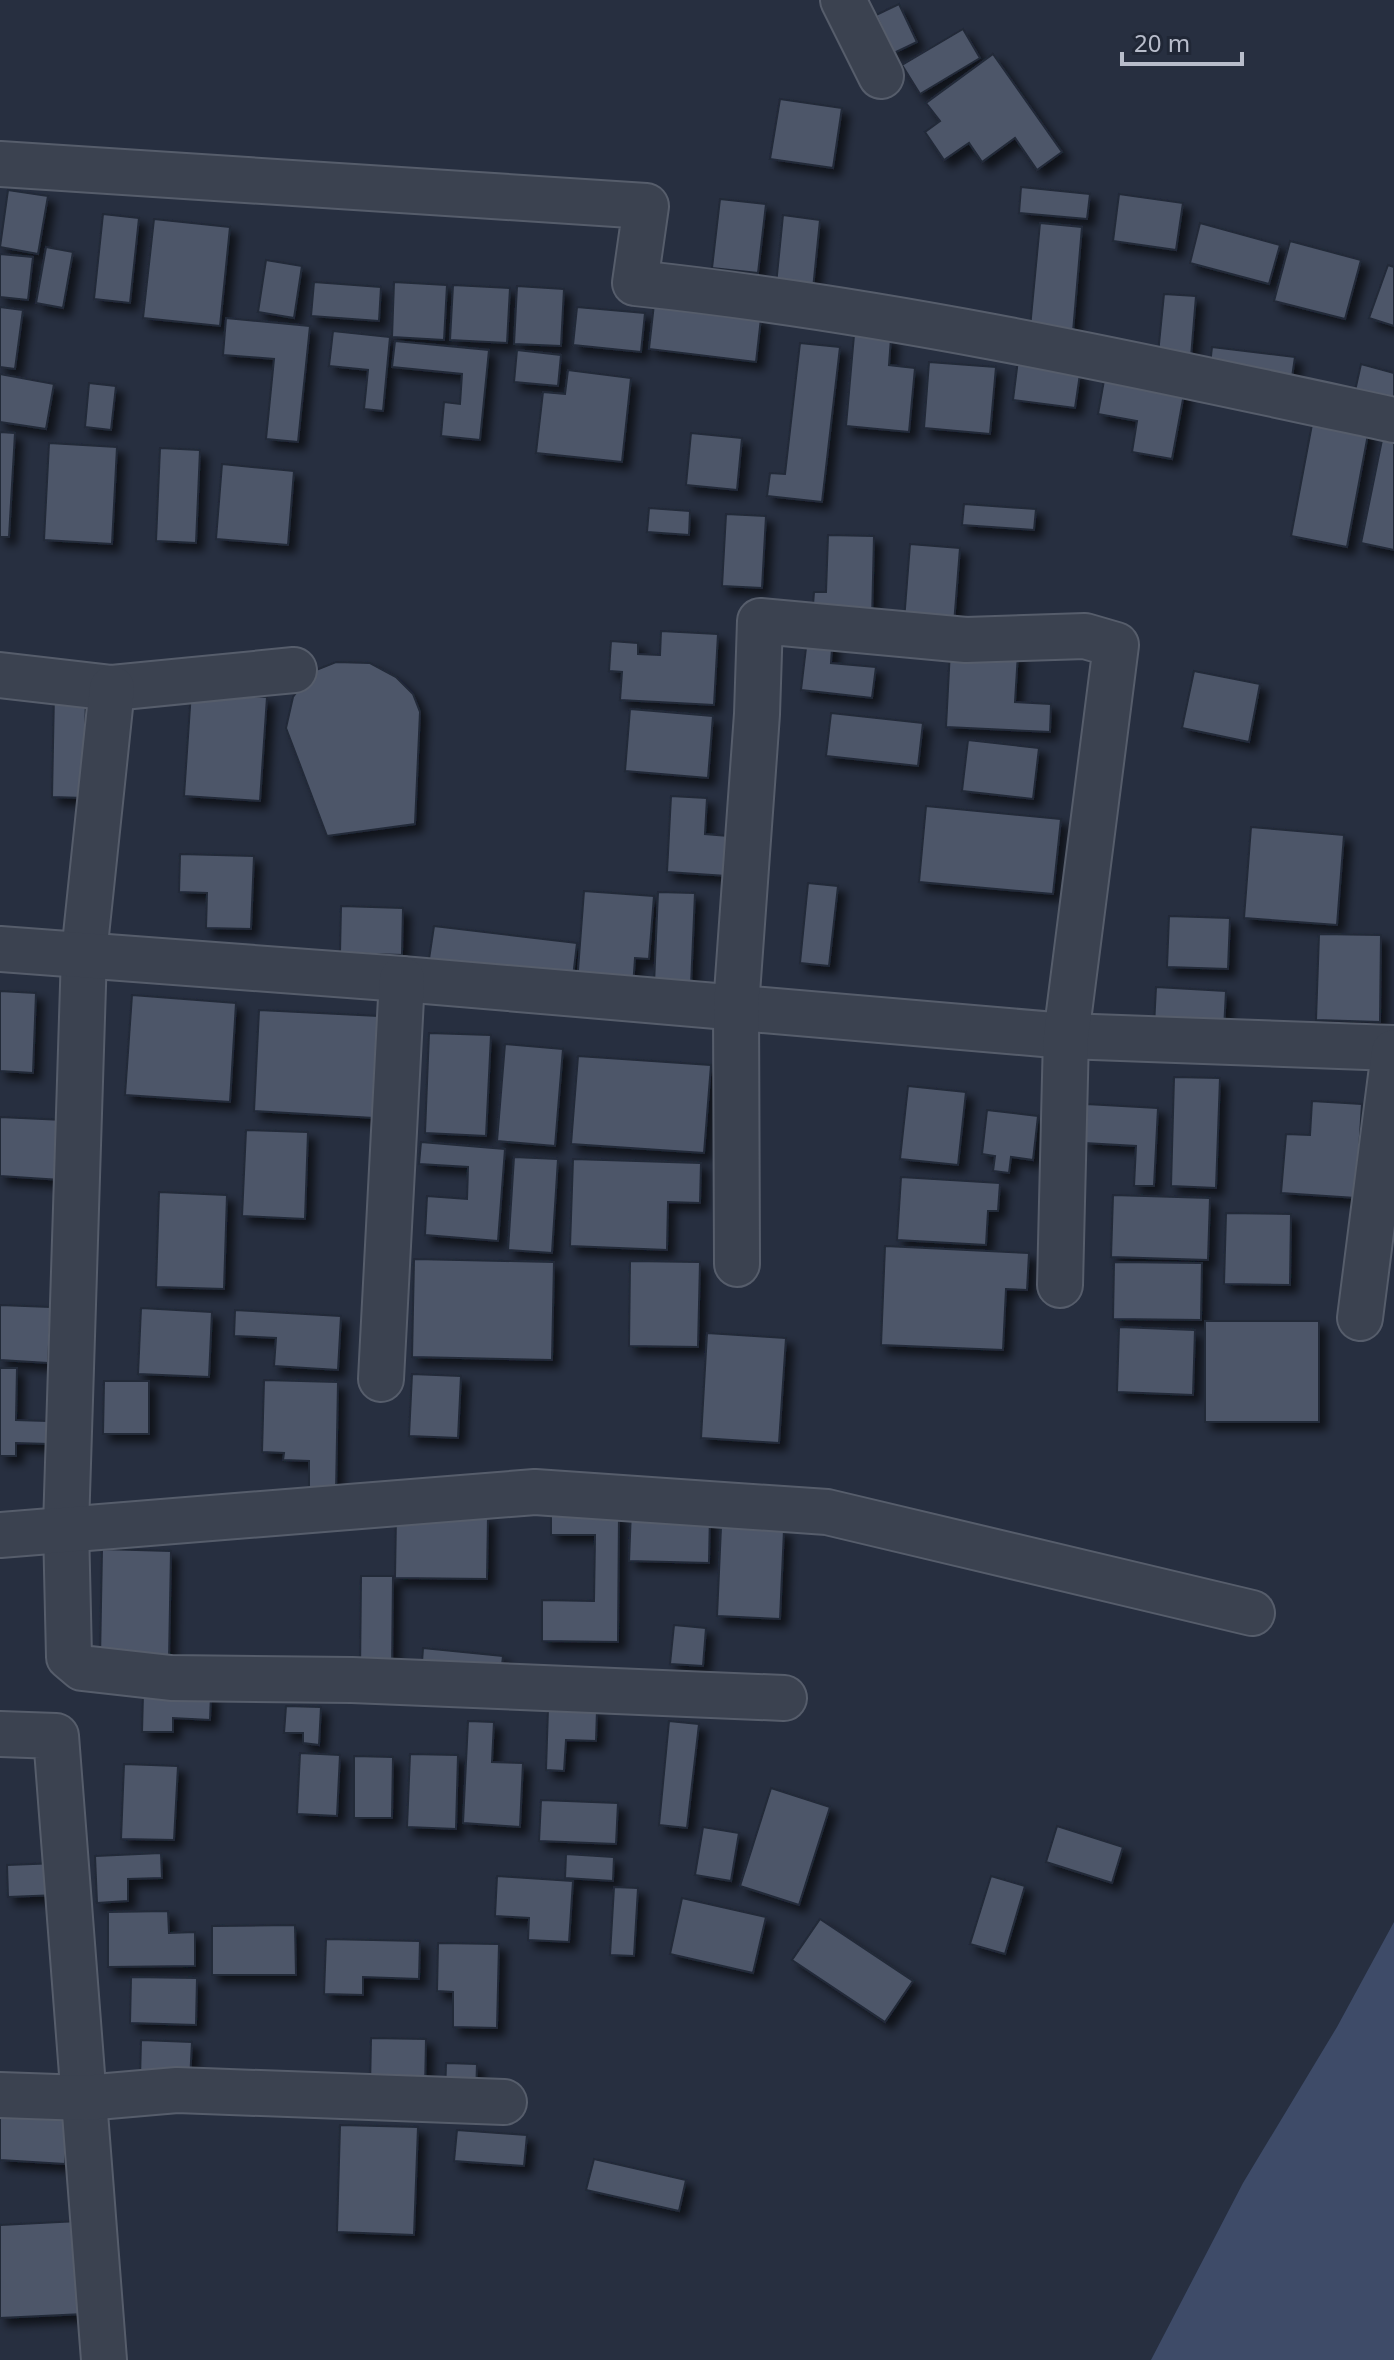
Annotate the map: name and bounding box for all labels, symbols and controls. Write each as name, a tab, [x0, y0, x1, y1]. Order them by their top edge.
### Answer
scale bar	[1122, 16, 1242, 66]
text: 20 m	[1134, 26, 1190, 59]

